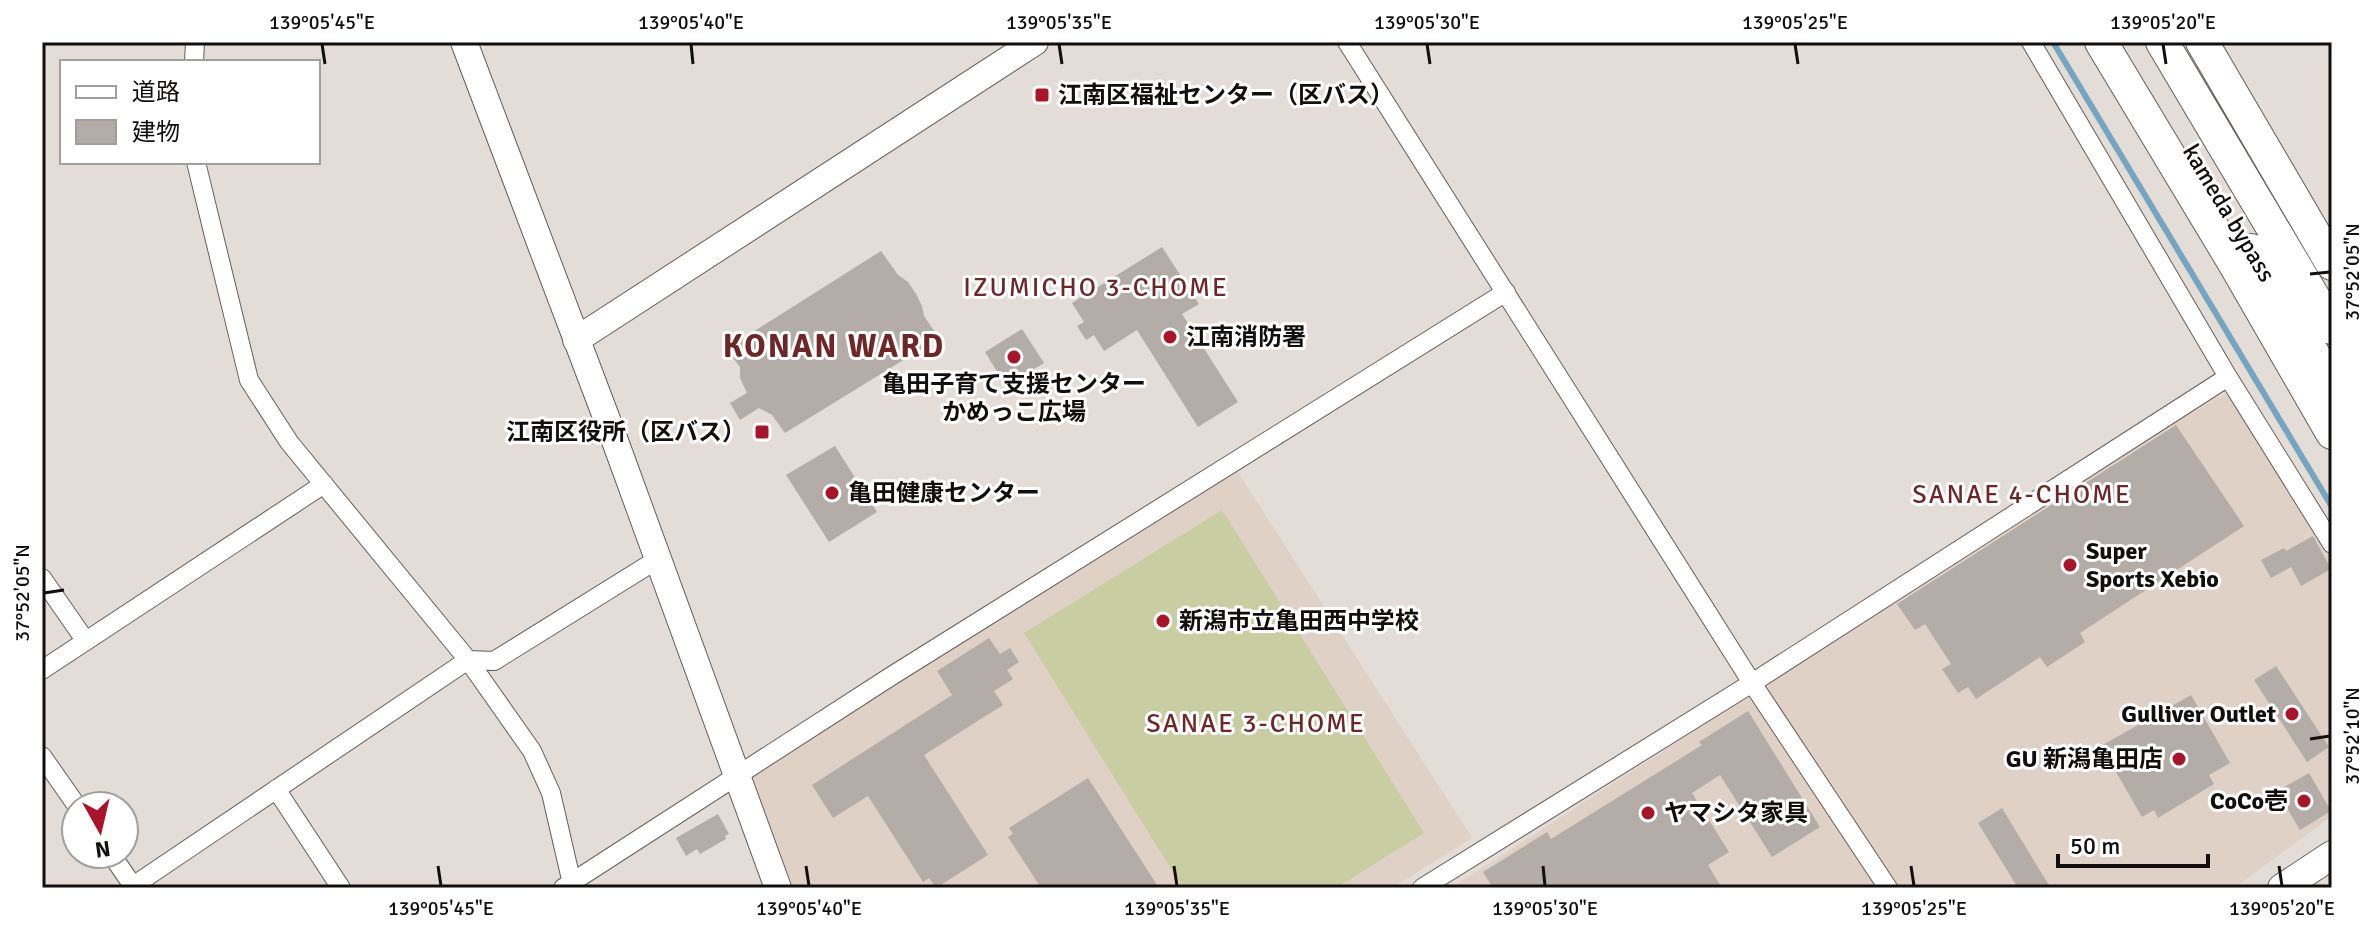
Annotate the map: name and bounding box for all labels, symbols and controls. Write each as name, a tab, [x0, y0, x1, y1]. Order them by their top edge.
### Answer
text: 139°05'45"E	[269, 10, 375, 35]
text: 139°05'40"E	[638, 10, 744, 35]
text: 139°05'35"E	[1006, 10, 1112, 35]
text: 139°05'30"E	[1374, 10, 1480, 35]
text: 139°05'25"E	[1742, 10, 1848, 35]
text: 139°05'20"E	[2110, 10, 2216, 35]
legend	[60, 60, 320, 164]
text: 道路	[132, 77, 180, 107]
place label: 江南区福祉センター（区バス）	[1058, 80, 1394, 110]
marker: 江南区福祉センター（区バス）	[1033, 86, 1051, 104]
text: 建物	[132, 117, 180, 147]
street label: kameda bypass	[2176, 139, 2282, 287]
text: 37°52'05"N	[2340, 223, 2365, 321]
district label: IZUMICHO 3-CHOME	[963, 272, 1229, 304]
place label: 江南消防署	[1186, 322, 1306, 352]
district label: KONAN WARD	[723, 327, 945, 366]
marker: 江南消防署	[1161, 328, 1179, 346]
marker: 亀田子育て支援センター かめっこ広場	[1005, 348, 1023, 366]
place label: 亀田子育て支援センター かめっこ広場	[882, 369, 1146, 427]
place label: 江南区役所（区バス）	[506, 417, 746, 447]
marker: 江南区役所（区バス）	[753, 423, 771, 441]
place label: 亀田健康センター	[848, 478, 1040, 508]
district label: SANAE 4-CHOME	[1912, 479, 2132, 511]
marker: 亀田健康センター	[823, 484, 841, 502]
place label: Super Sports Xebio	[2086, 536, 2219, 594]
text: 37°52'05"N	[10, 544, 35, 642]
marker: Super Sports Xebio	[2061, 556, 2079, 574]
place label: 新潟市立亀田西中学校	[1179, 606, 1419, 636]
marker: 新潟市立亀田西中学校	[1154, 612, 1172, 630]
text: 37°52'10"N	[2340, 687, 2365, 785]
place label: Gulliver Outlet	[2121, 699, 2276, 729]
marker: Gulliver Outlet	[2283, 705, 2301, 723]
district label: SANAE 3-CHOME	[1146, 708, 1366, 740]
place label: GU 新潟亀田店	[2006, 744, 2163, 774]
marker: GU 新潟亀田店	[2170, 750, 2188, 768]
place label: CoCo壱	[2210, 786, 2288, 816]
north arrow	[60, 790, 140, 870]
marker: CoCo壱	[2295, 792, 2313, 810]
place label: ヤマシタ家具	[1664, 798, 1808, 828]
marker: ヤマシタ家具	[1639, 804, 1657, 822]
scale bar	[2058, 818, 2208, 868]
text: 50 m	[2070, 831, 2120, 861]
text: N	[93, 835, 112, 864]
text: 139°05'45"E	[388, 896, 494, 921]
text: 139°05'40"E	[756, 896, 862, 921]
text: 139°05'35"E	[1124, 896, 1230, 921]
text: 139°05'30"E	[1492, 896, 1598, 921]
text: 139°05'25"E	[1861, 896, 1967, 921]
text: 139°05'20"E	[2229, 896, 2335, 921]

